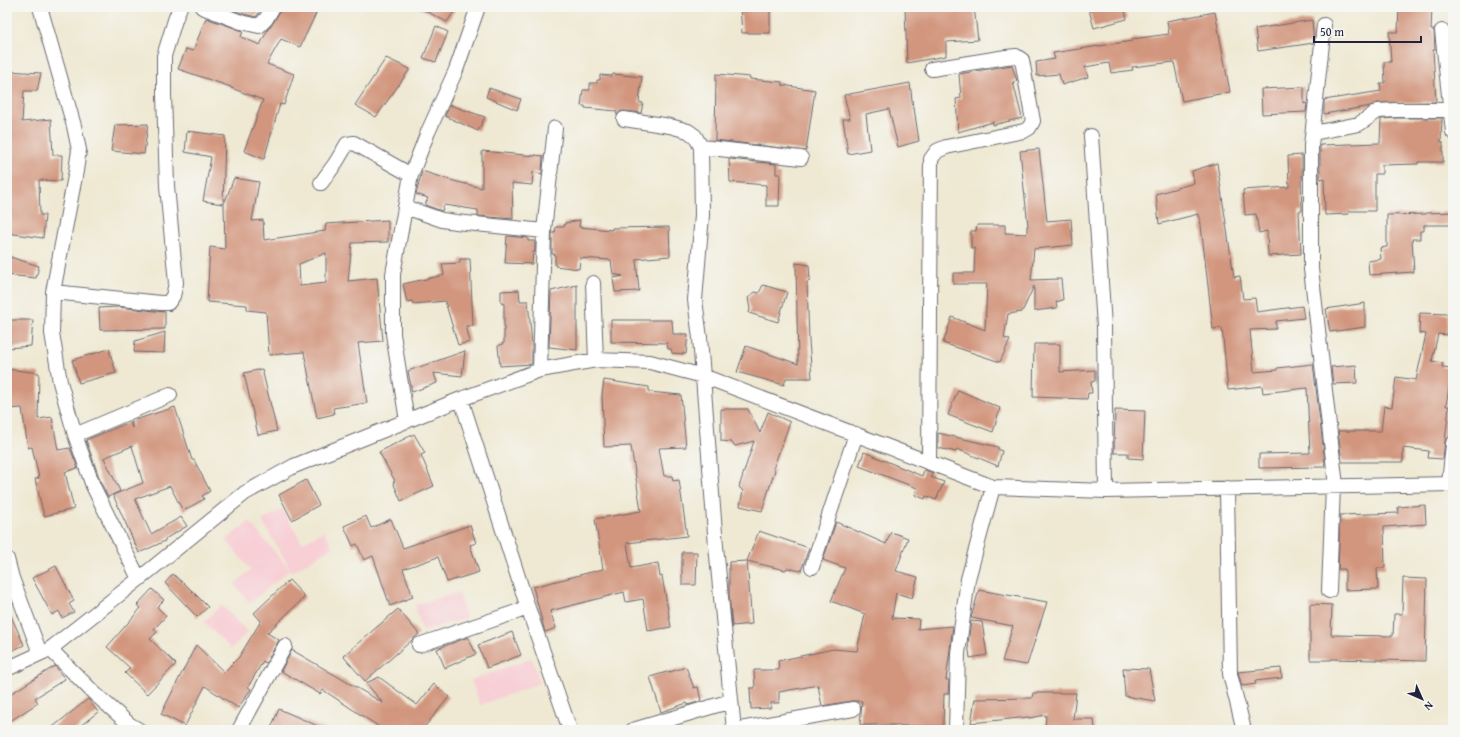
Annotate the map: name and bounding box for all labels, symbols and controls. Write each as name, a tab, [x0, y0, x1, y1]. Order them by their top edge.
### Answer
scale bar	[1314, 18, 1421, 44]
text: 50 m	[1320, 23, 1344, 40]
north arrow	[1402, 679, 1442, 719]
text: N	[1420, 698, 1437, 715]

